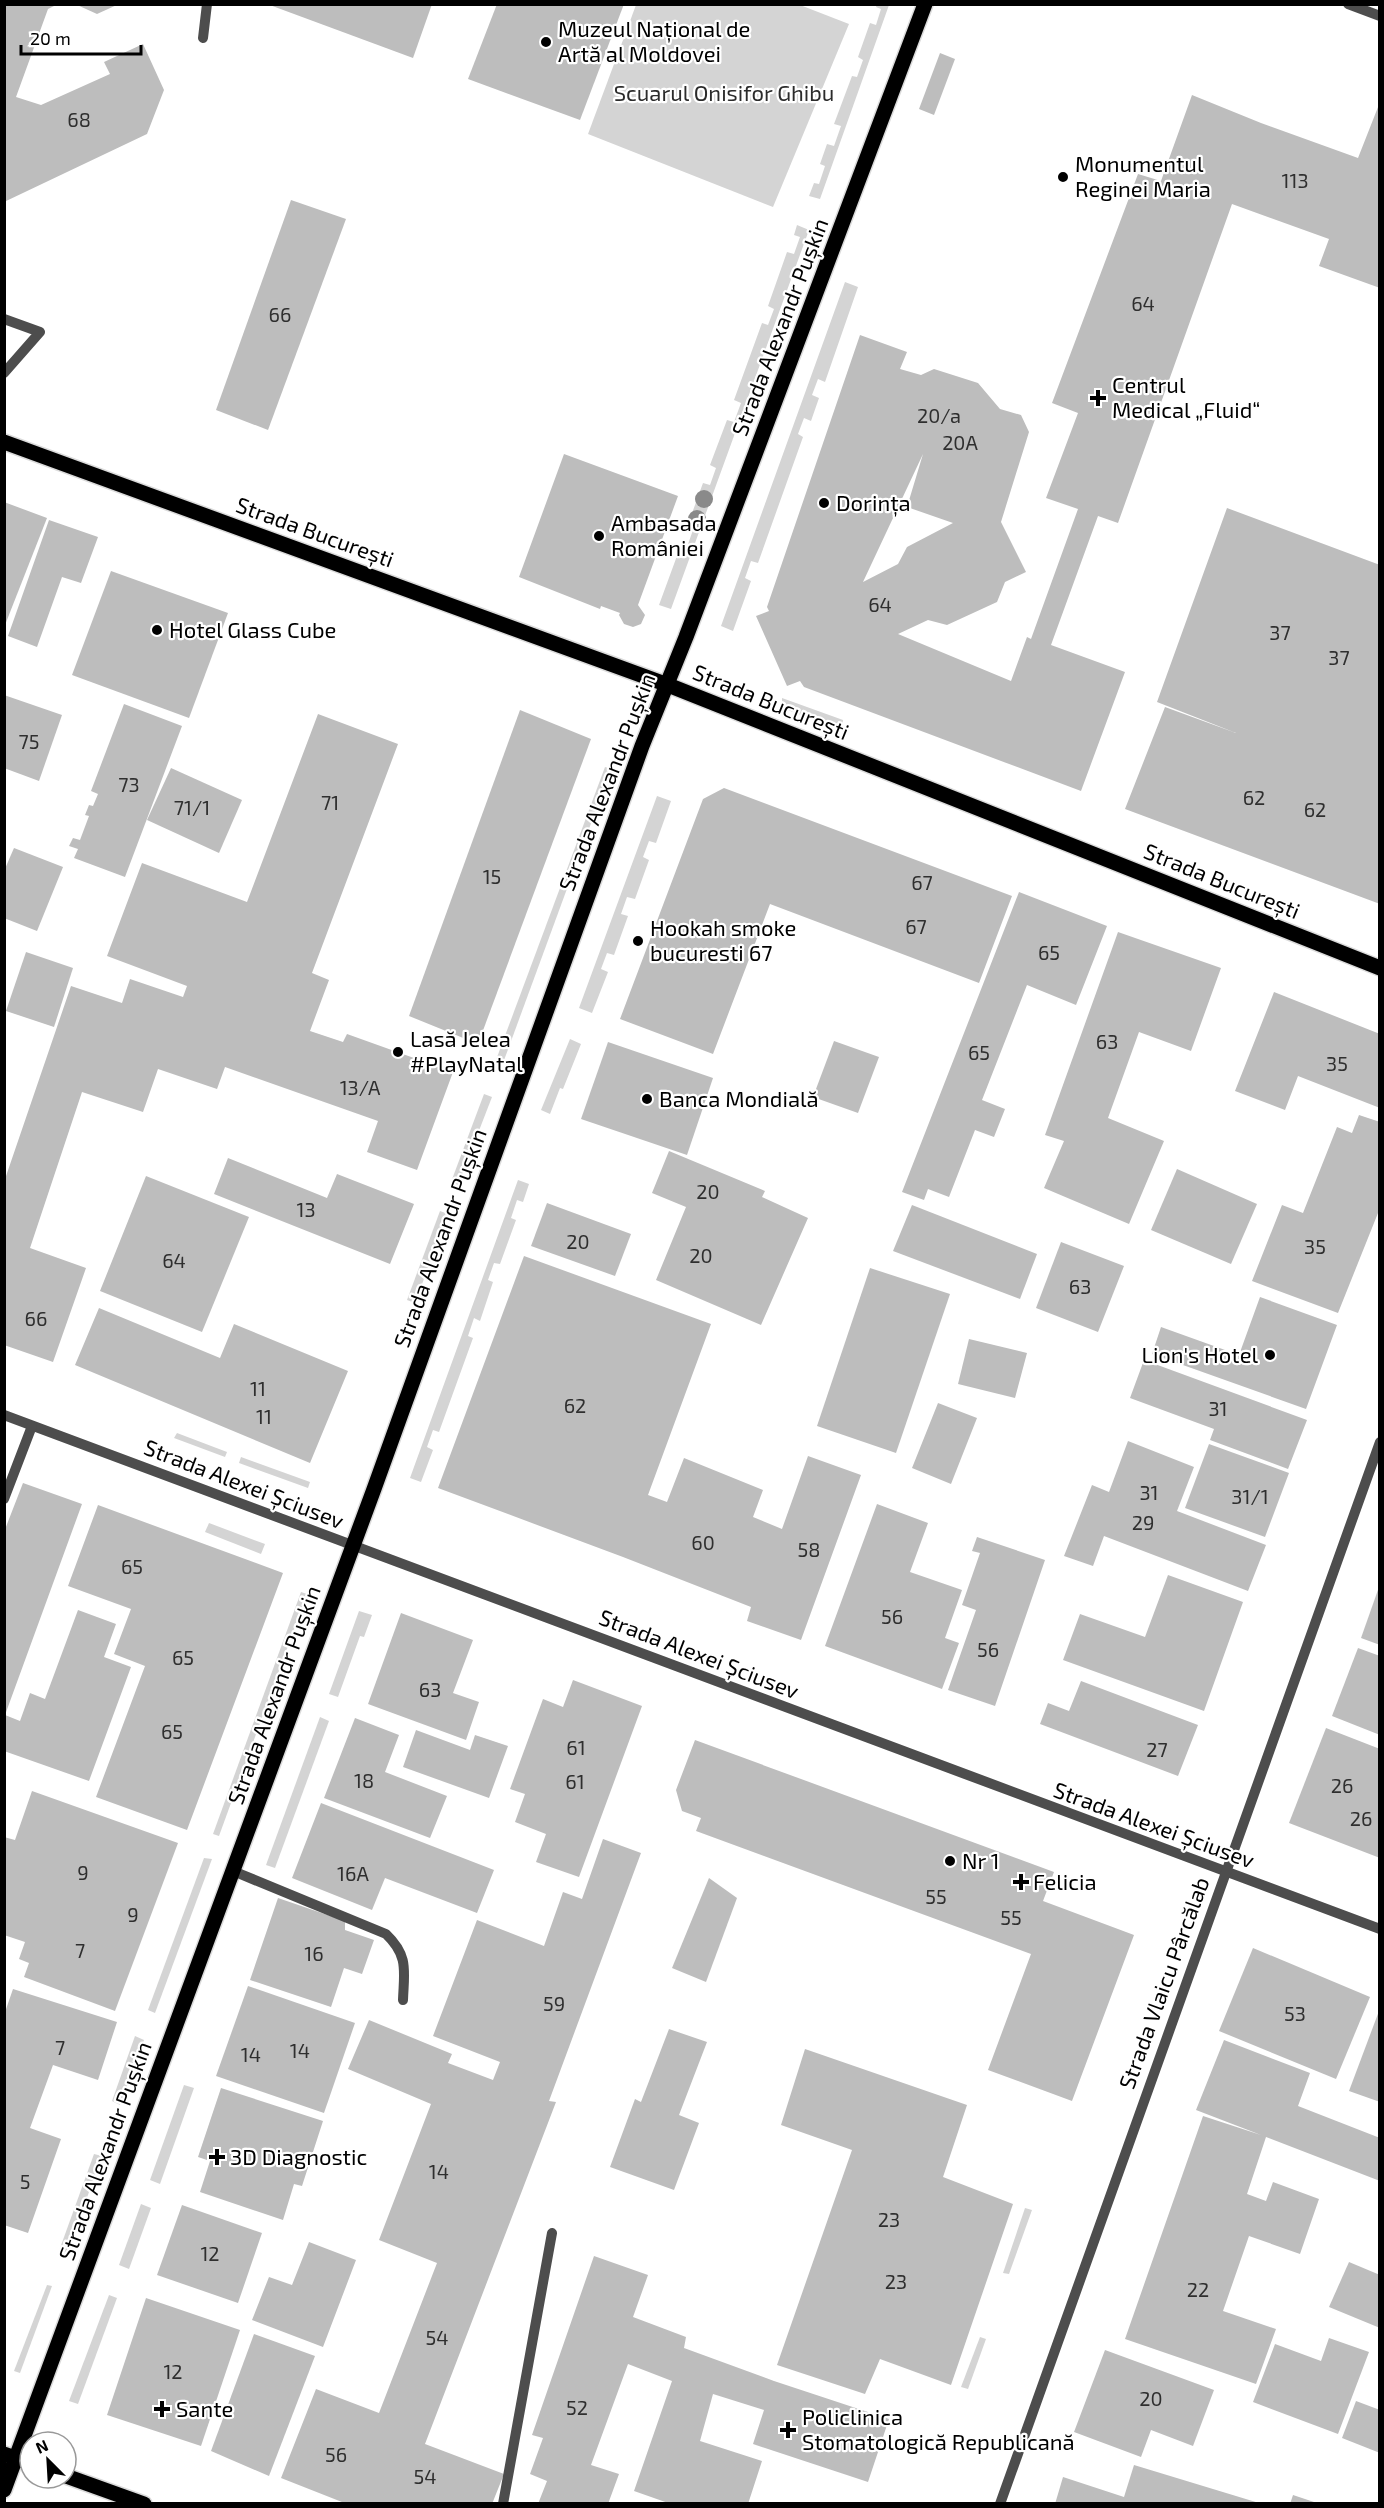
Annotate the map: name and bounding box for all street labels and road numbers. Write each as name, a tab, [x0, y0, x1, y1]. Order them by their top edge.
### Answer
street label: Strada Alexandr Pușkin	[726, 214, 834, 440]
street label: Strada București	[232, 490, 398, 574]
street label: Strada București	[689, 658, 853, 746]
street label: Strada Alexandr Pușkin	[553, 669, 661, 895]
street label: Strada București	[1140, 837, 1304, 925]
street label: Strada Alexandr Pușkin	[387, 1125, 493, 1351]
street label: Strada Alexei Șciusev	[140, 1433, 348, 1535]
street label: Strada Alexandr Pușkin	[221, 1582, 327, 1808]
street label: Strada Alexei Șciusev	[595, 1603, 803, 1705]
street label: Strada Alexei Șciusev	[1050, 1776, 1259, 1874]
street label: Strada Vlaicu Pârcălab	[1113, 1873, 1214, 2092]
street label: Strada Alexandr Pușkin	[52, 2038, 158, 2264]

